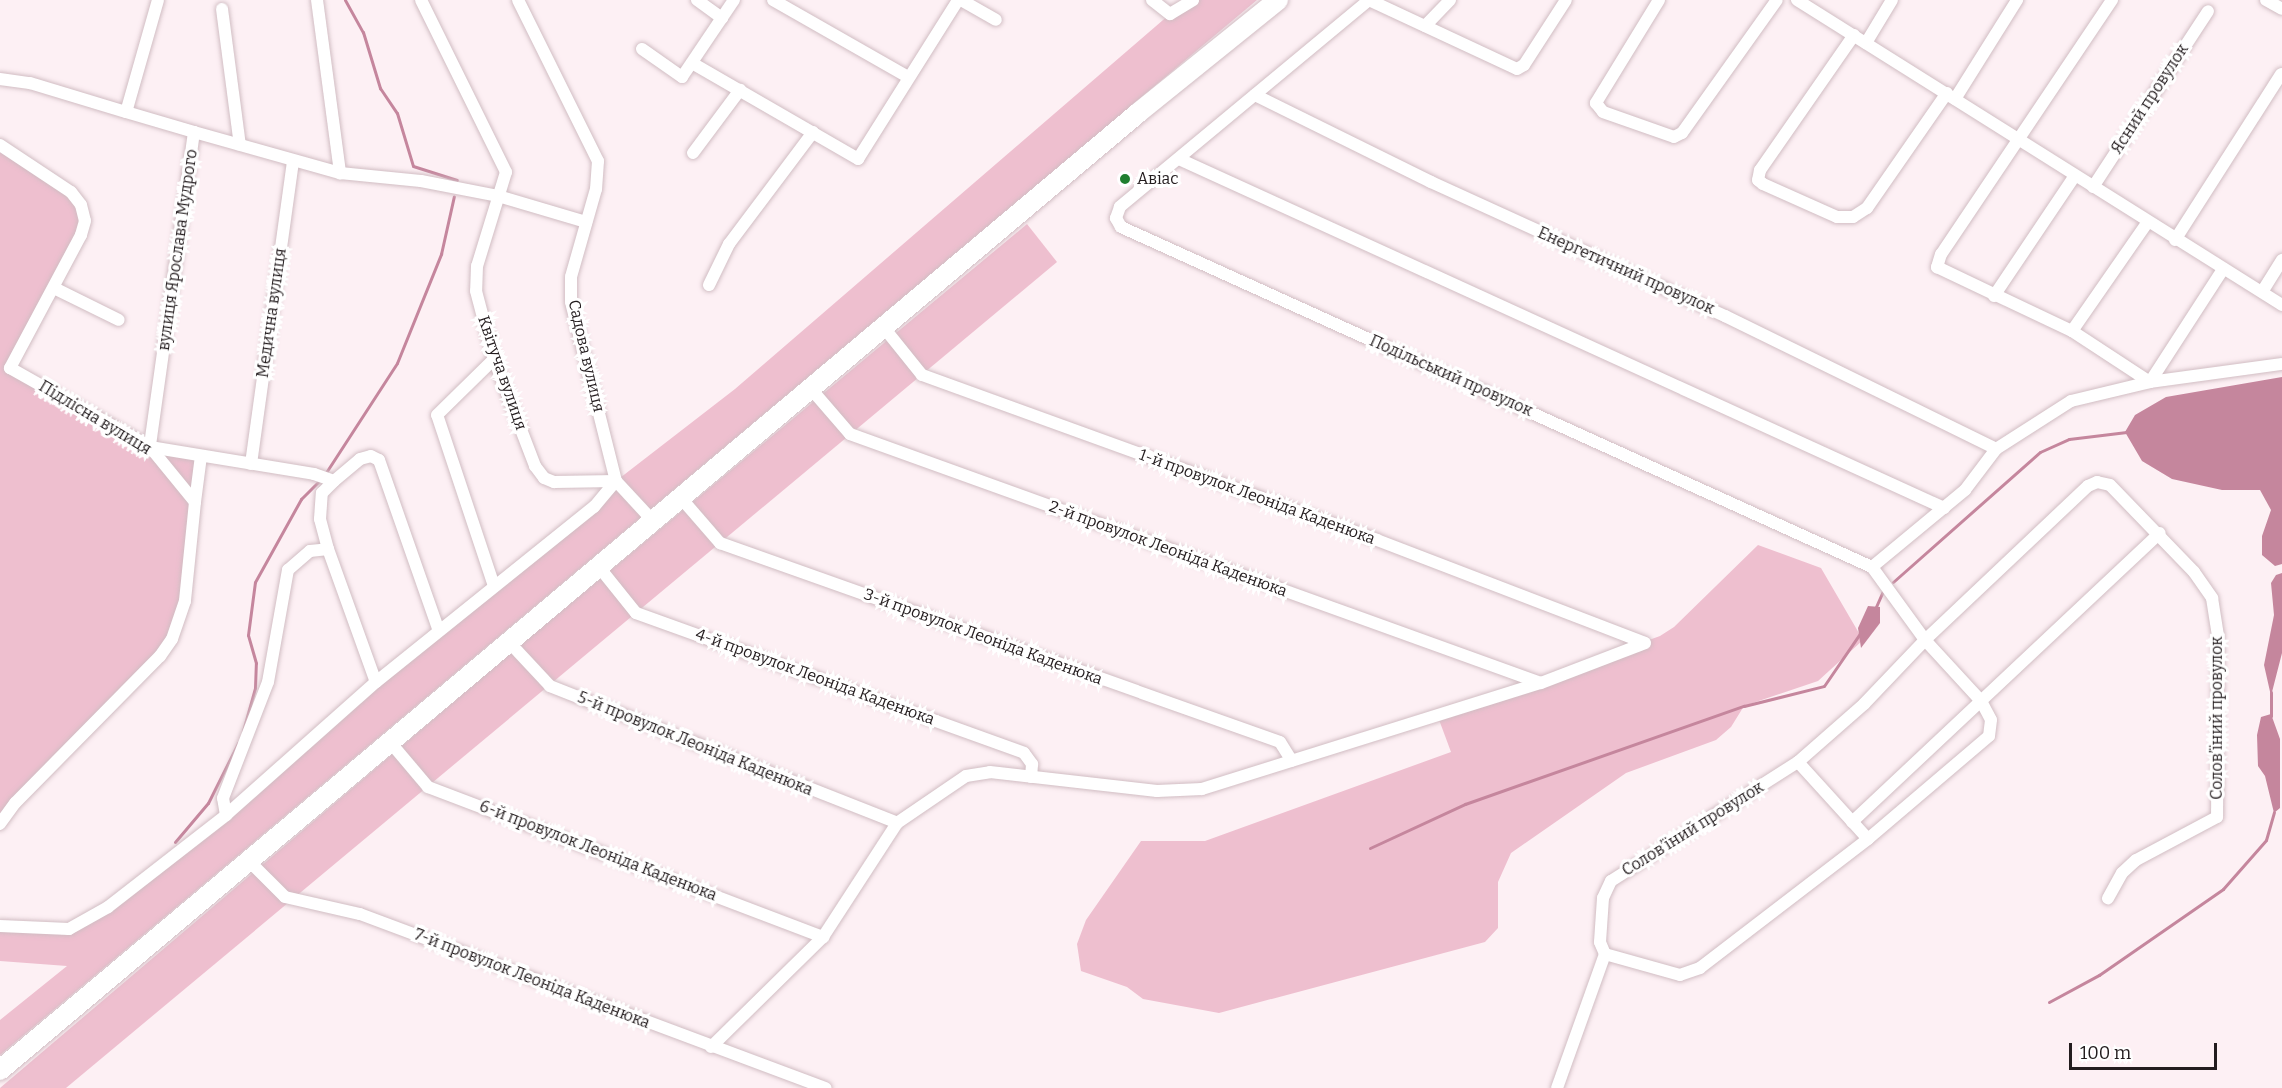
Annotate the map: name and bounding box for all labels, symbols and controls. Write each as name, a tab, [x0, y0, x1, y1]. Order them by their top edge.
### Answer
street label: Ясний провулок	[2107, 40, 2193, 158]
street label: вулиця Ярослава Мудрого	[154, 148, 202, 352]
place label: Авіас	[1137, 169, 1178, 189]
marker: Авіас	[1118, 172, 1132, 186]
street label: Енергетичний провулок	[1535, 223, 1717, 319]
street label: Медична вулиця	[253, 247, 291, 379]
street label: Садова вулиця	[564, 298, 608, 414]
street label: Квітуча вулиця	[473, 313, 531, 433]
street label: Подільський провулок	[1366, 331, 1536, 421]
street label: Підлісна вулиця	[35, 377, 155, 459]
street label: 1-й провулок Леоніда Каденюка	[1136, 445, 1378, 549]
street label: 2-й провулок Леоніда Каденюка	[1046, 497, 1290, 601]
street label: 3-й провулок Леоніда Каденюка	[861, 585, 1105, 689]
street label: 4-й провулок Леоніда Каденюка	[693, 625, 937, 729]
street label: Соловʼїний провулок	[2207, 636, 2227, 800]
street label: 5-й провулок Леоніда Каденюка	[575, 688, 815, 800]
street label: Соловʼїний провулок	[1619, 778, 1767, 880]
street label: 6-й провулок Леоніда Каденюка	[477, 797, 719, 905]
street label: 7-й провулок Леоніда Каденюка	[411, 925, 653, 1033]
scale bar	[2072, 1031, 2220, 1069]
text: 100 m	[2080, 1042, 2131, 1064]

